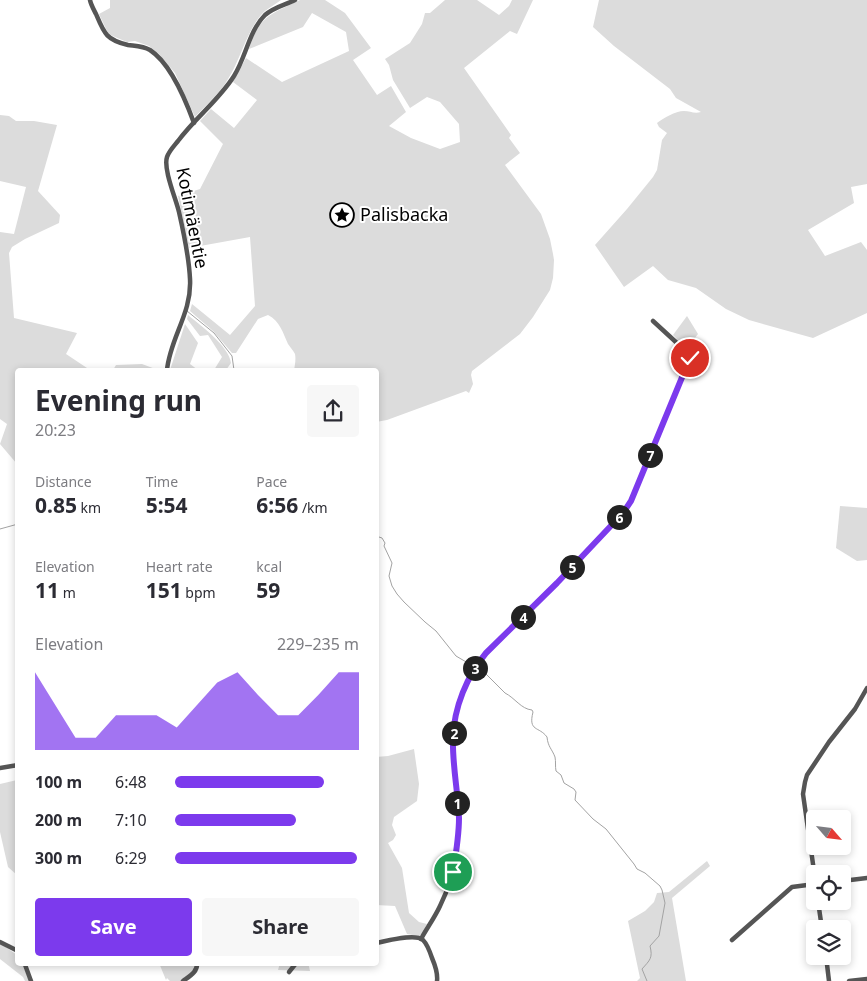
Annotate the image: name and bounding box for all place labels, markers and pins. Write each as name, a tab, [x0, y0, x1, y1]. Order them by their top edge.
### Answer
place icon: Palisbacka	[329, 202, 355, 228]
place label: Palisbacka	[360, 202, 448, 226]
pin	[669, 337, 711, 379]
pin: 7	[638, 442, 662, 468]
pin: 6	[606, 504, 632, 530]
pin: 5	[560, 554, 584, 580]
pin: 4	[510, 604, 536, 630]
pin: 3	[462, 656, 488, 680]
pin: 2	[442, 720, 466, 746]
pin: 1	[444, 790, 470, 816]
pin	[432, 851, 474, 893]

